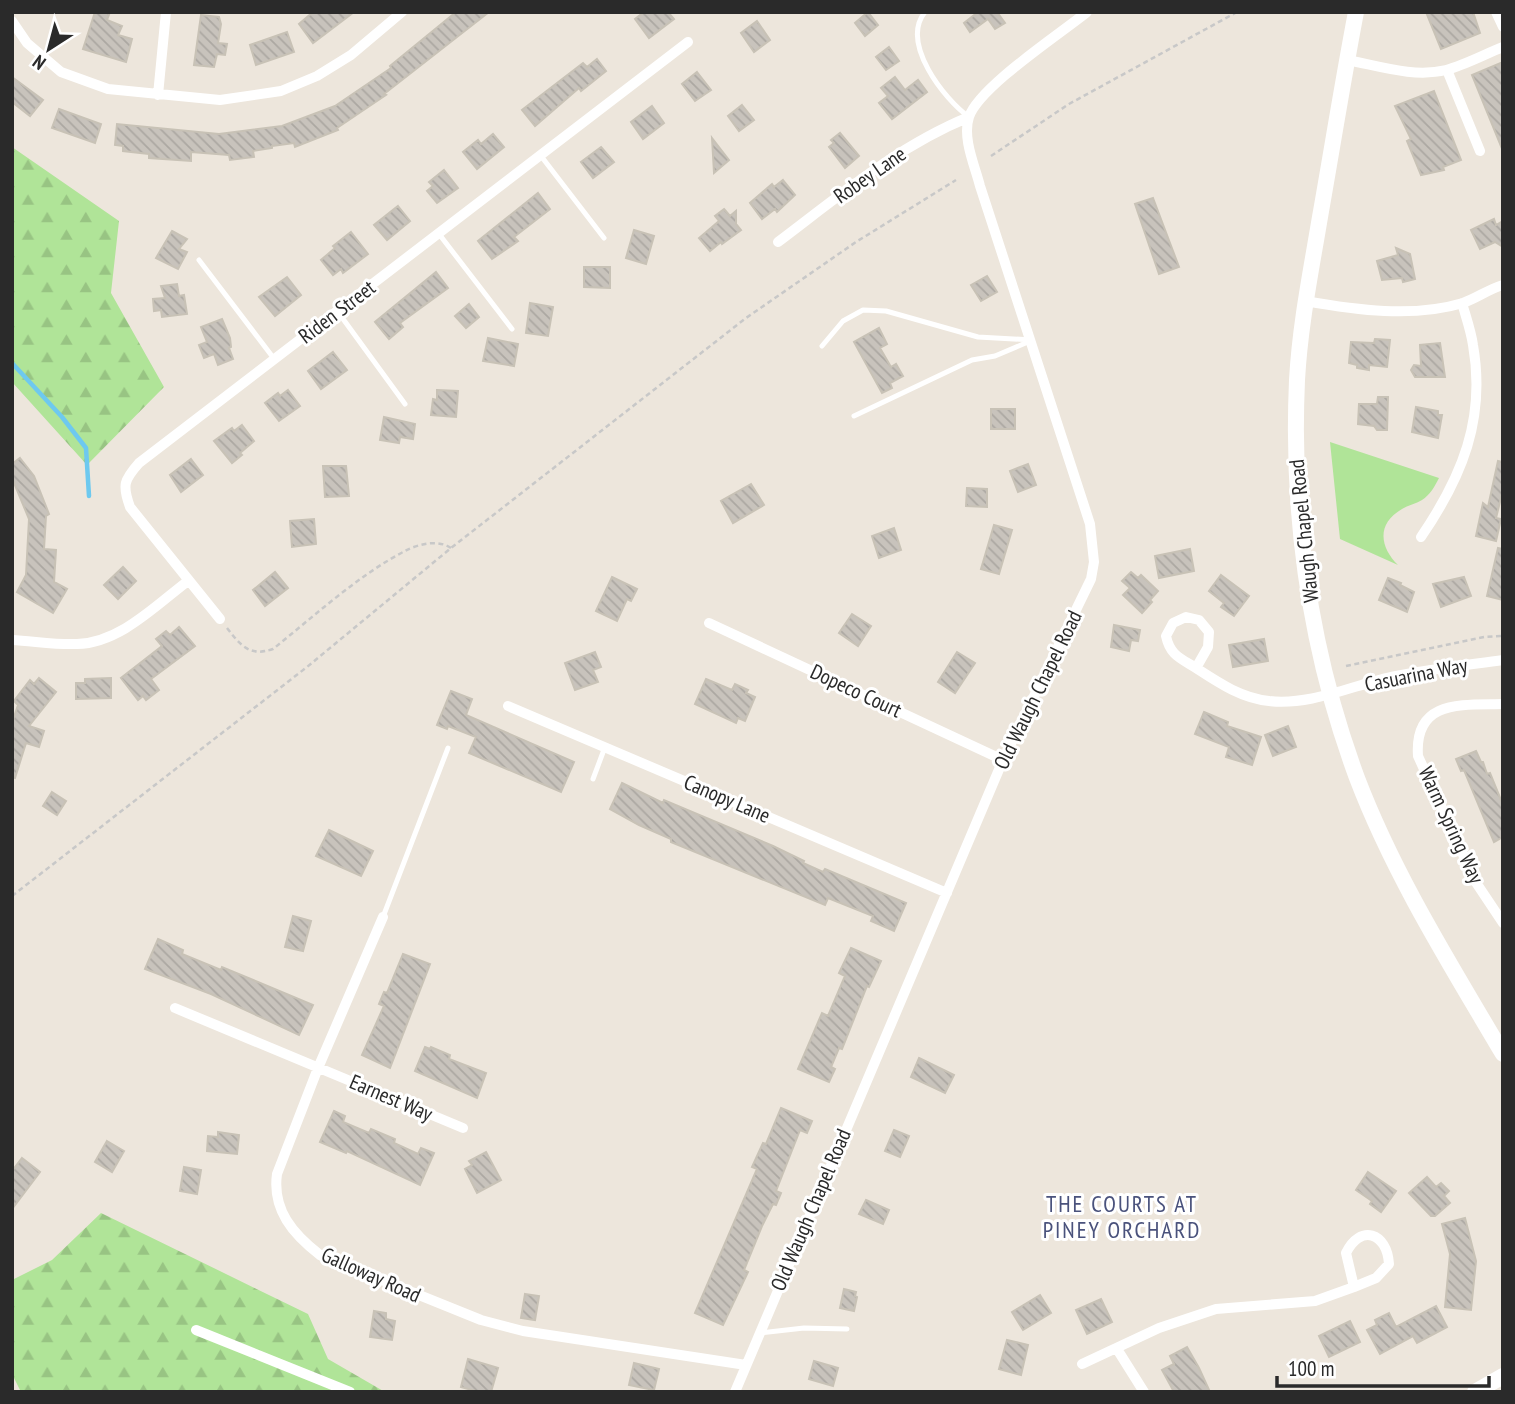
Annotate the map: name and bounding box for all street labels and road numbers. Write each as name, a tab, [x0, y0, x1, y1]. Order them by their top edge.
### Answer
street label: Robey Lane	[828, 140, 911, 209]
street label: Riden Street	[293, 274, 381, 349]
street label: Waugh Chapel Road	[1283, 458, 1324, 604]
street label: Old Waugh Chapel Road	[987, 606, 1088, 774]
street label: Casuarina Way	[1362, 651, 1470, 698]
street label: Dopeco Court	[806, 658, 906, 724]
street label: Warm Spring Way	[1413, 762, 1490, 888]
street label: Canopy Lane	[680, 768, 775, 829]
street label: Earnest Way	[346, 1068, 437, 1127]
street label: Old Waugh Chapel Road	[764, 1125, 857, 1295]
street label: Galloway Road	[317, 1241, 425, 1308]

